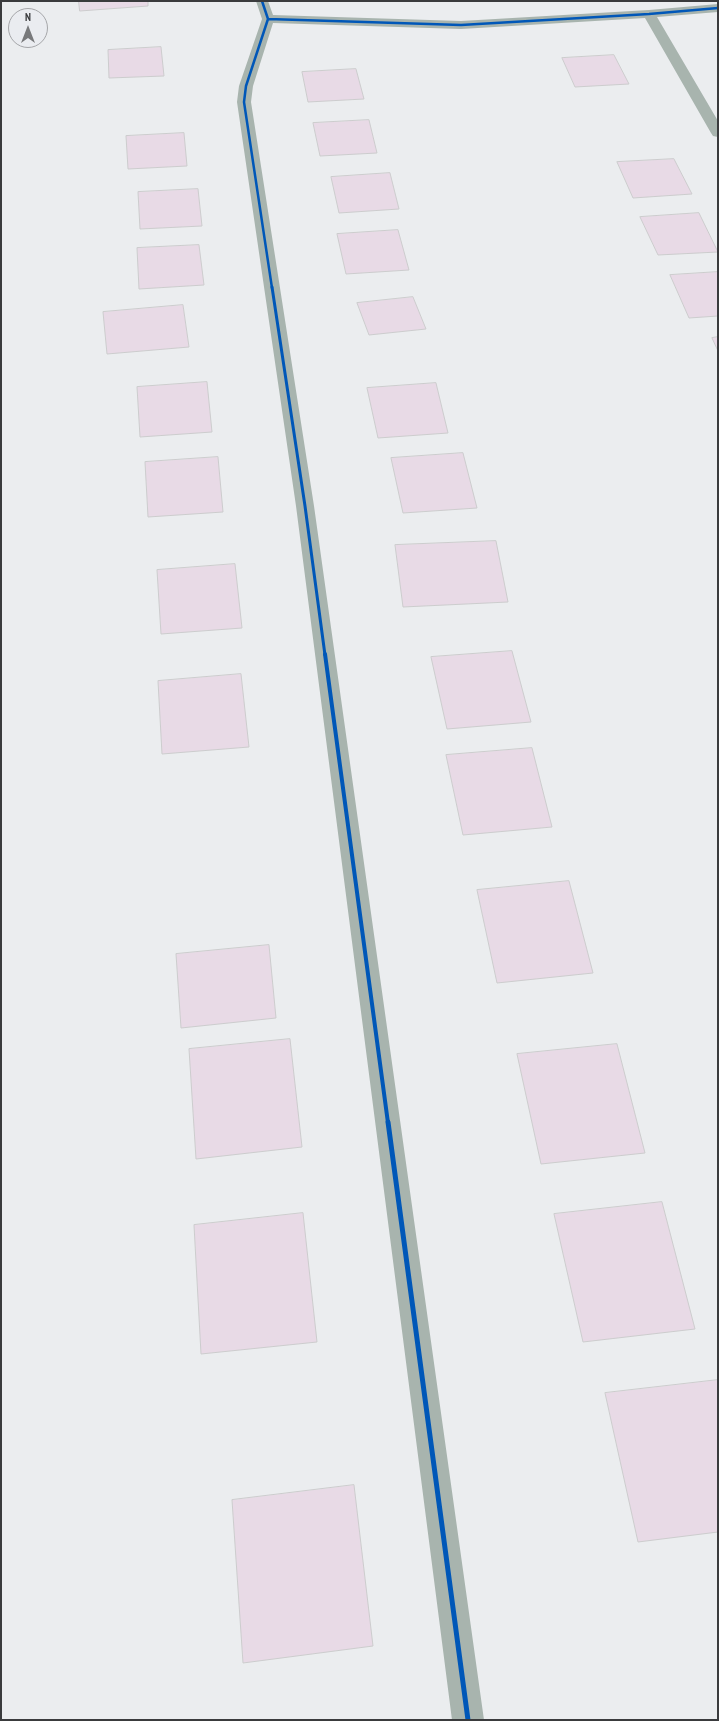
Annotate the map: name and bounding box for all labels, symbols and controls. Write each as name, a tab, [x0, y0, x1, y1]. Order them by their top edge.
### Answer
north arrow	[8, 8, 48, 48]
text: N	[25, 10, 31, 24]

